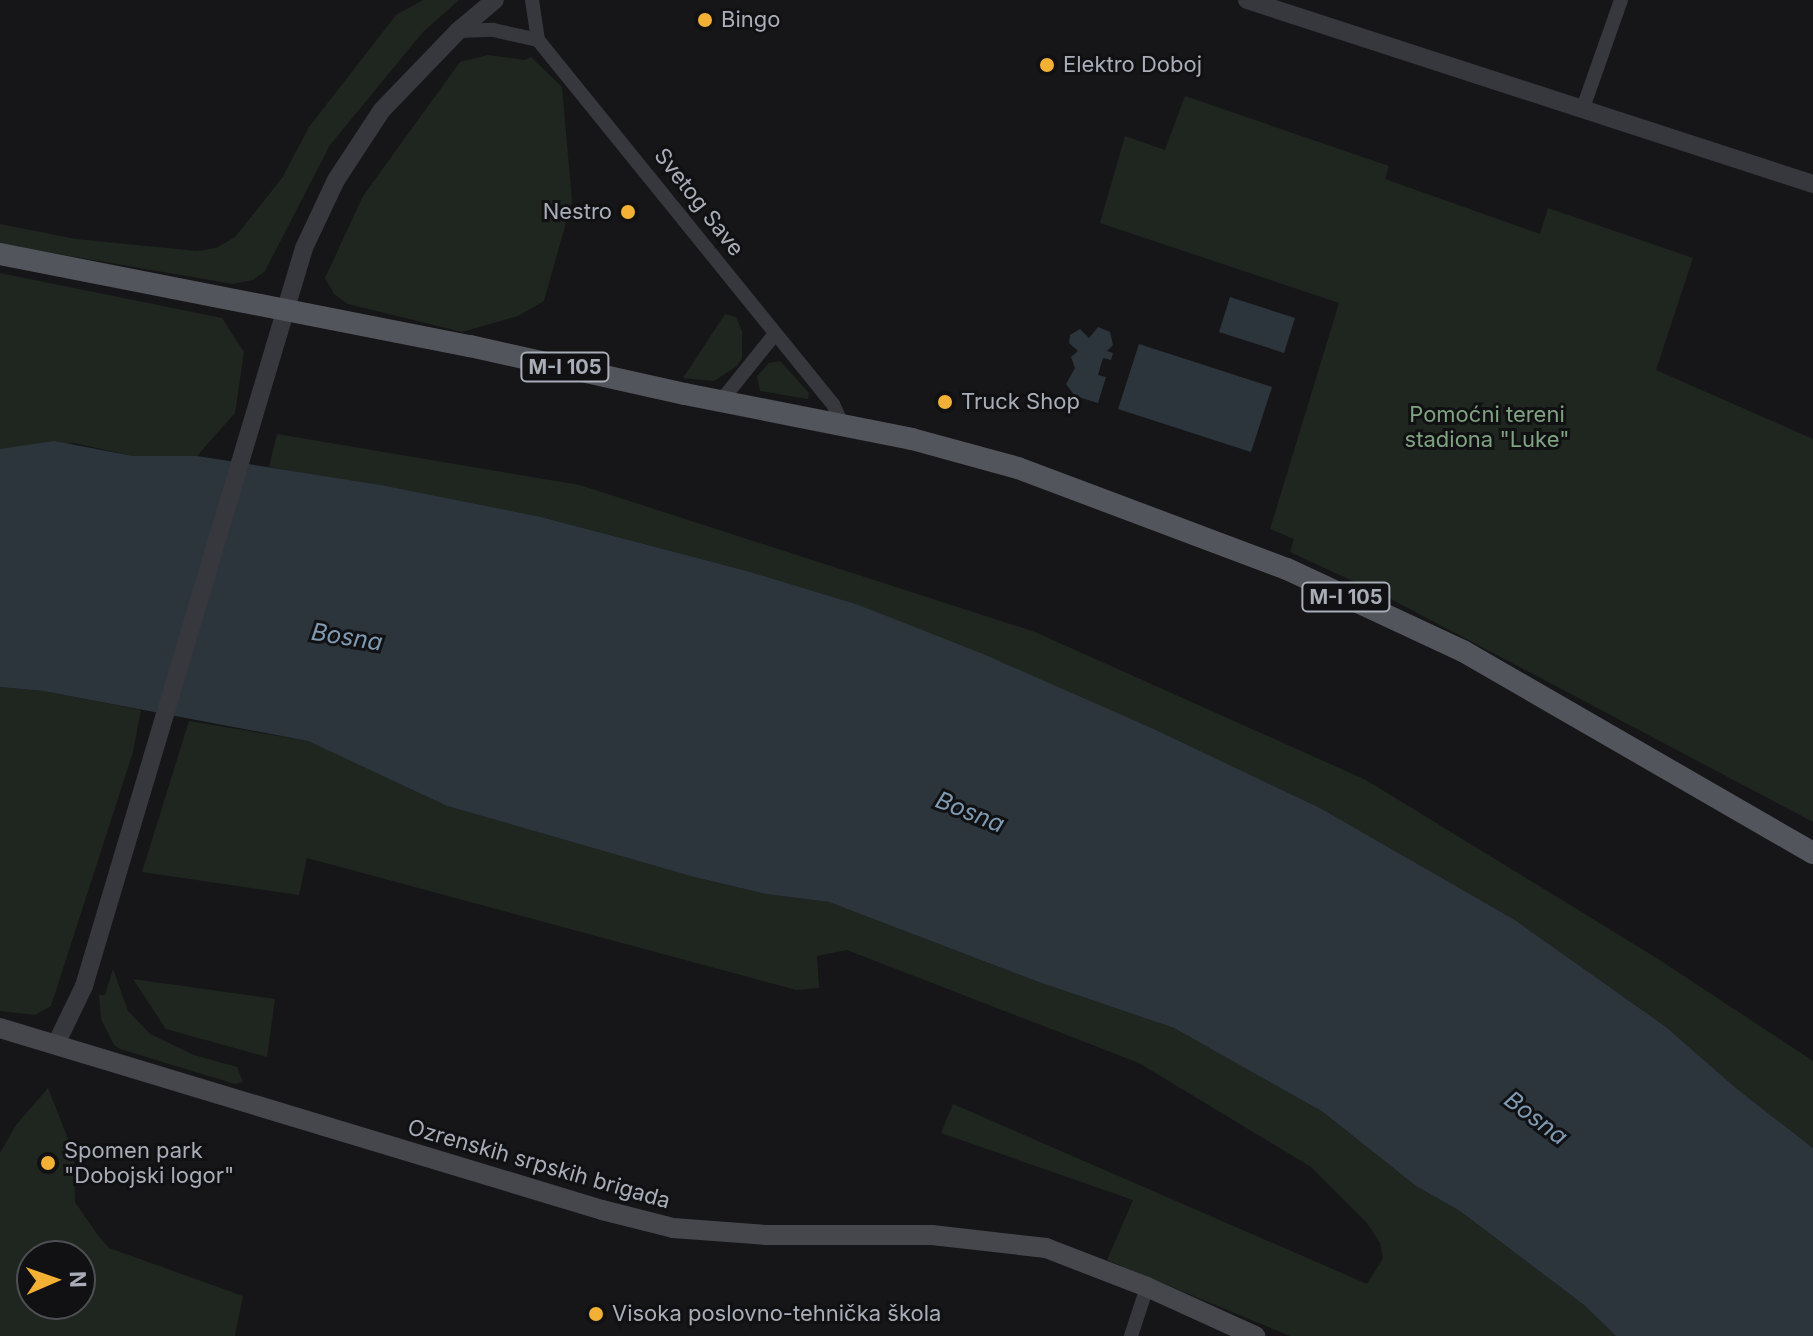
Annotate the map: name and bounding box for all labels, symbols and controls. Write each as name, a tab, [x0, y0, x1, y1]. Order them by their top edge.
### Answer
place label: Bingo	[721, 7, 780, 33]
marker: Bingo	[696, 11, 714, 29]
place label: Elektro Doboj	[1063, 52, 1202, 78]
marker: Elektro Doboj	[1038, 56, 1056, 74]
street label: Svetog Save	[649, 143, 749, 261]
place label: Nestro	[543, 199, 612, 225]
marker: Nestro	[619, 203, 637, 221]
road number: M-I 105	[519, 351, 611, 383]
place label: Truck Shop	[961, 389, 1080, 415]
marker: Truck Shop	[936, 393, 954, 411]
park label: Pomoćni tereni stadiona "Luke"	[1405, 401, 1569, 452]
road number: M-I 105	[1300, 581, 1392, 613]
water label: Bosna	[309, 617, 385, 657]
water label: Bosna	[931, 785, 1009, 839]
water label: Bosna	[1499, 1085, 1573, 1151]
street label: Ozrenskih srpskih brigada	[405, 1114, 673, 1214]
place label: Spomen park "Dobojski logor"	[64, 1137, 234, 1188]
marker: Spomen park "Dobojski logor"	[39, 1154, 57, 1172]
north arrow	[16, 1240, 96, 1320]
text: N	[65, 1270, 91, 1288]
place label: Visoka poslovno-tehnička škola	[612, 1301, 941, 1327]
marker: Visoka poslovno-tehnička škola	[587, 1305, 605, 1323]

